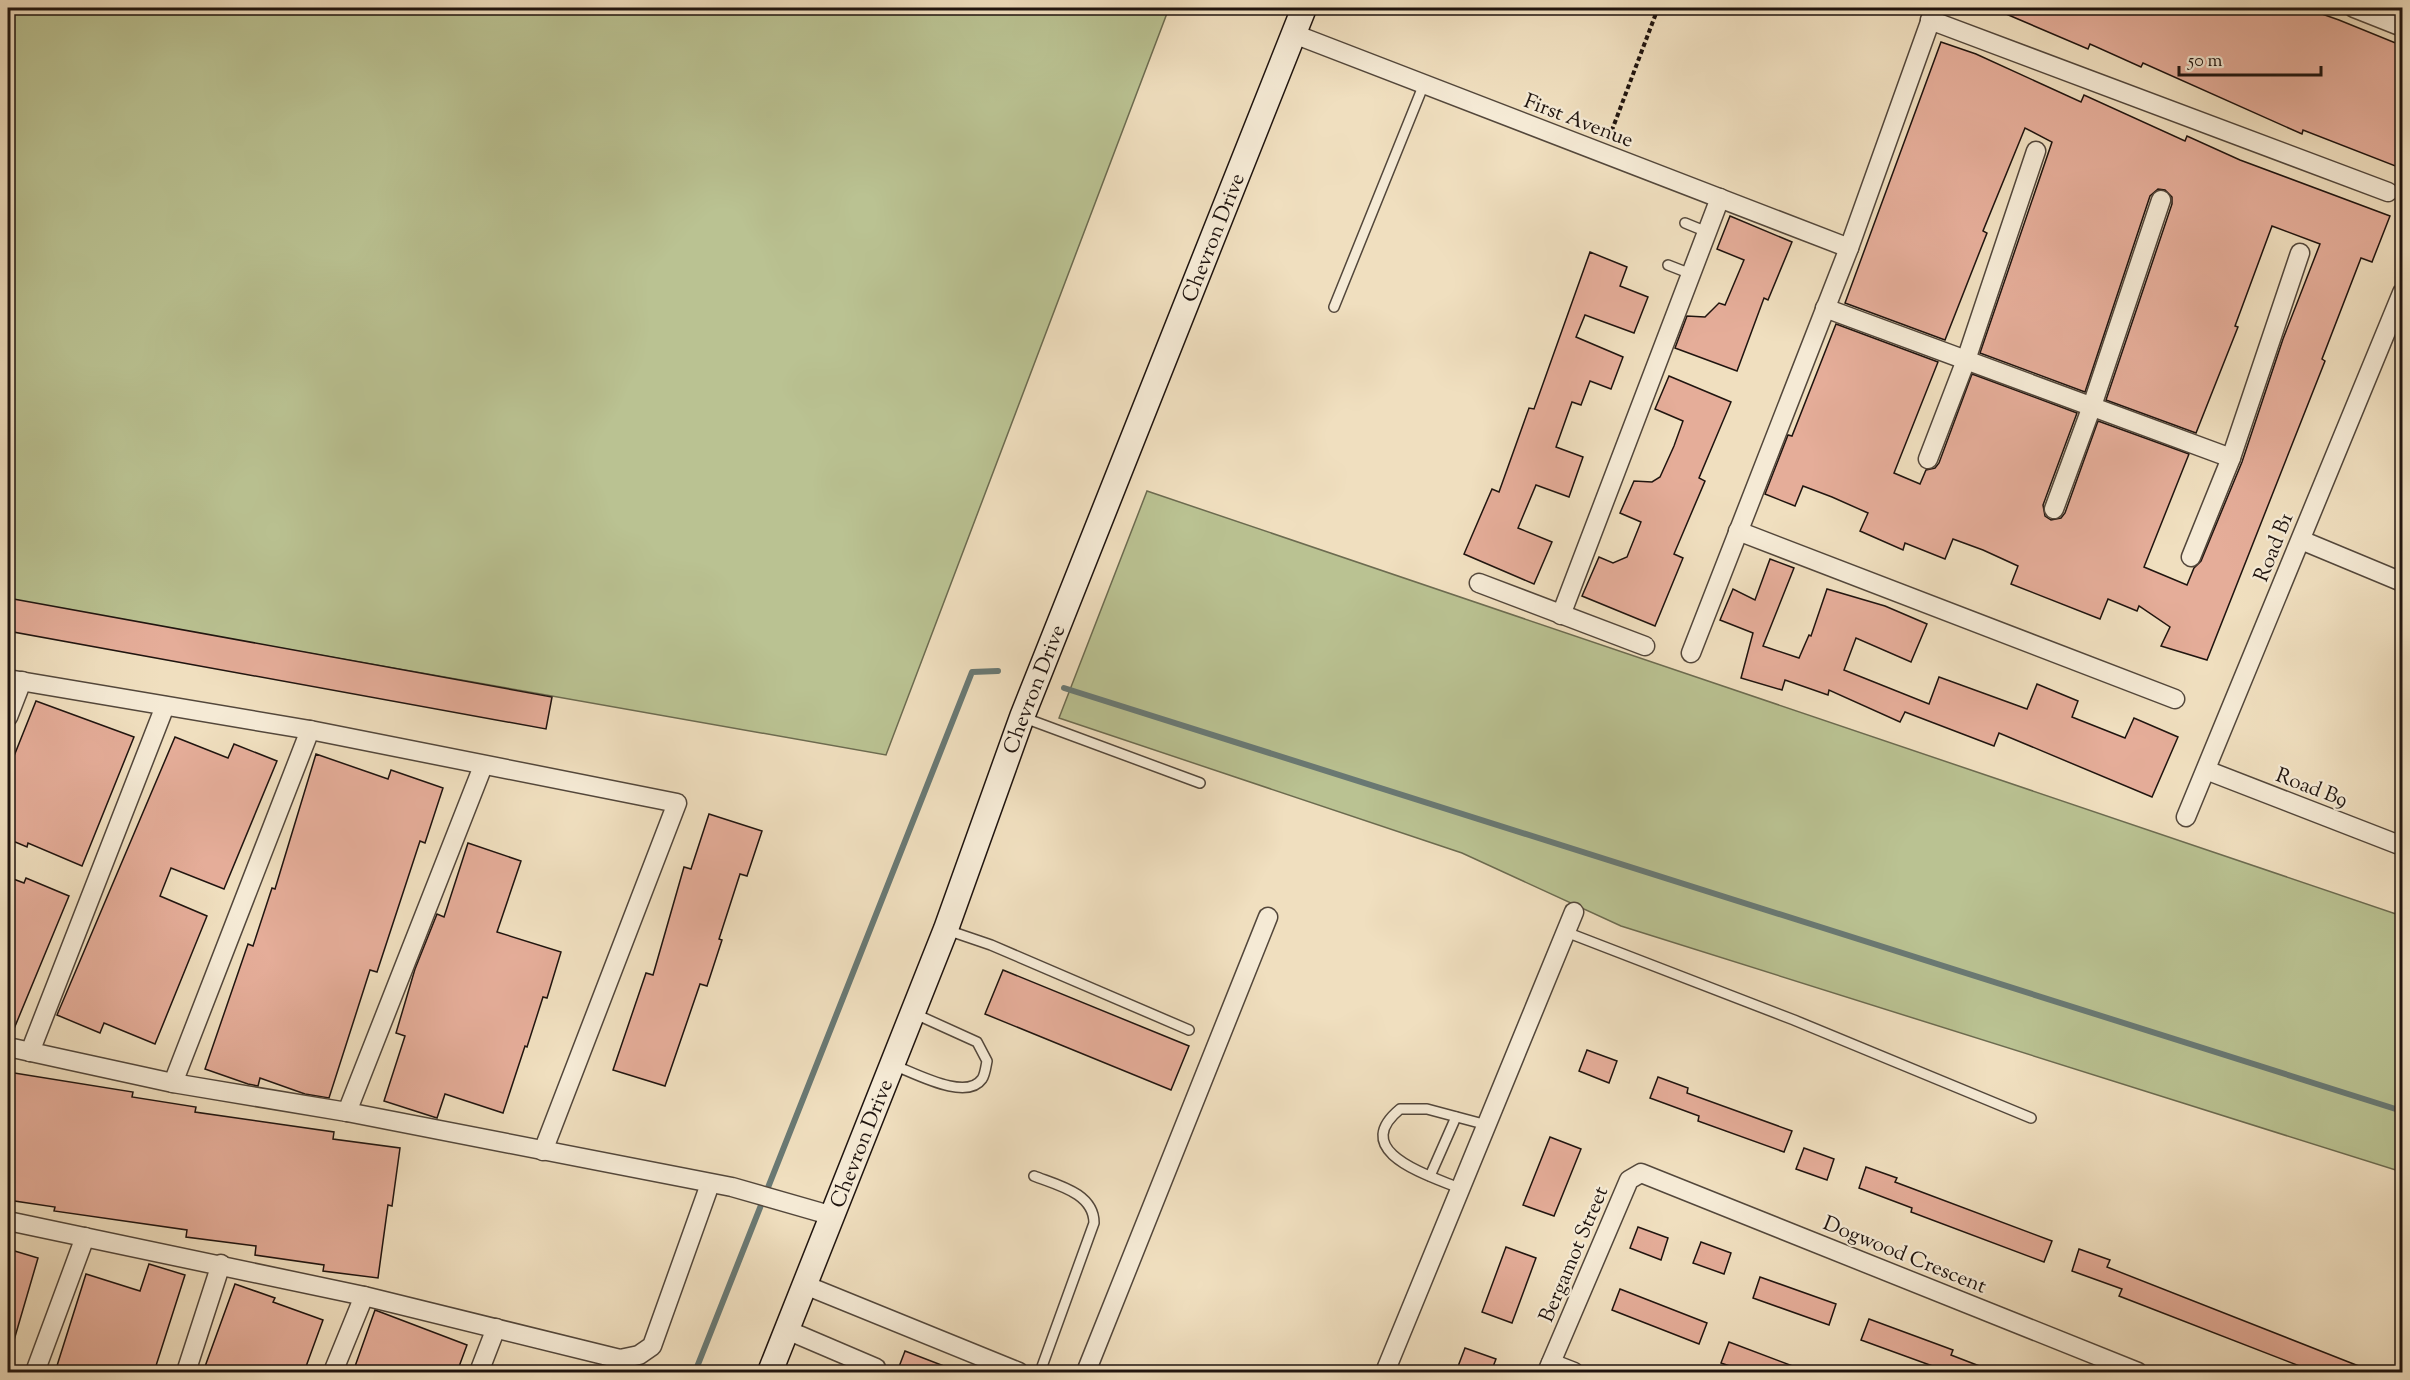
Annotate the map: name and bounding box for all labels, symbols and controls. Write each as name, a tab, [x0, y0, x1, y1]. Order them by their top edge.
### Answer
scale bar	[2179, 39, 2322, 77]
text: 50 m	[2187, 49, 2223, 75]
street label: First Avenue	[1519, 87, 1637, 156]
street label: Chevron Drive	[1175, 169, 1254, 307]
street label: Road B1	[2247, 509, 2302, 587]
street label: Chevron Drive	[997, 621, 1074, 759]
street label: Road B9	[2271, 761, 2352, 816]
street label: Chevron Drive	[824, 1075, 902, 1213]
street label: Bergamot Street	[1533, 1182, 1617, 1327]
street label: Dogwood Crescent	[1818, 1209, 1991, 1302]

